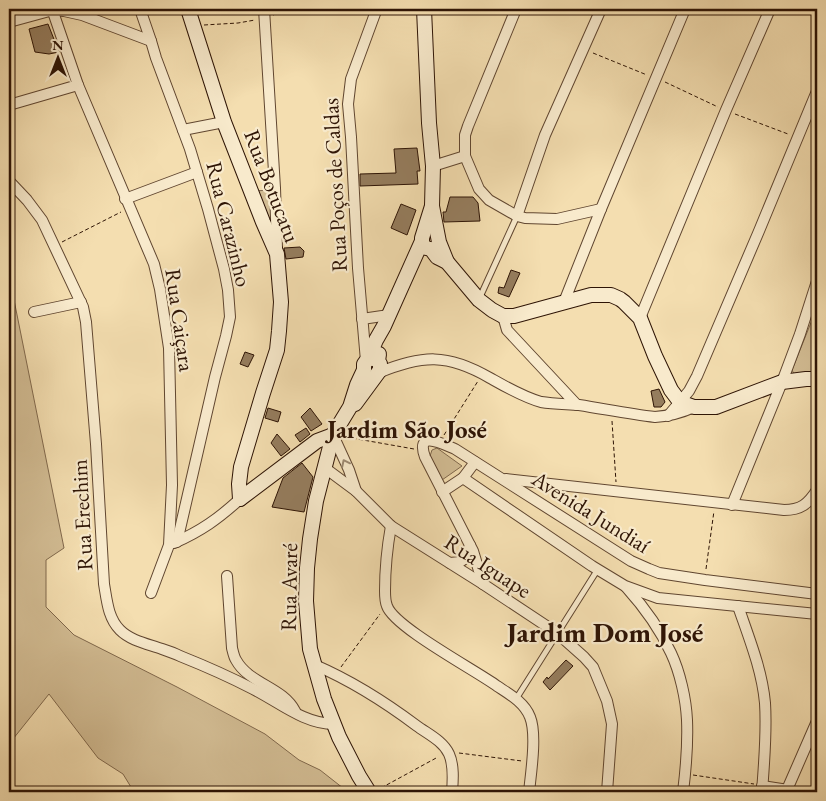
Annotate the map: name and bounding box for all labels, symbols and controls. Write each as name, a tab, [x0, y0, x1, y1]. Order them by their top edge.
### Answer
north arrow	[32, 32, 82, 82]
text: N	[52, 36, 64, 54]
street label: Rua Poços de Caldas	[316, 97, 354, 273]
street label: Rua Botucatu	[237, 125, 307, 247]
street label: Rua Carazinho	[199, 158, 259, 290]
street label: Rua Caiçara	[158, 267, 202, 374]
district label: Jardim São José	[324, 413, 487, 445]
street label: Rua Erechim	[65, 459, 99, 571]
one-way arrow	[342, 459, 352, 468]
street label: Avenida Jundiaí	[526, 464, 656, 560]
street label: Rua Iguape	[439, 527, 537, 605]
street label: Rua Avaré	[274, 542, 304, 631]
district label: Jardim Dom José	[503, 614, 704, 650]

